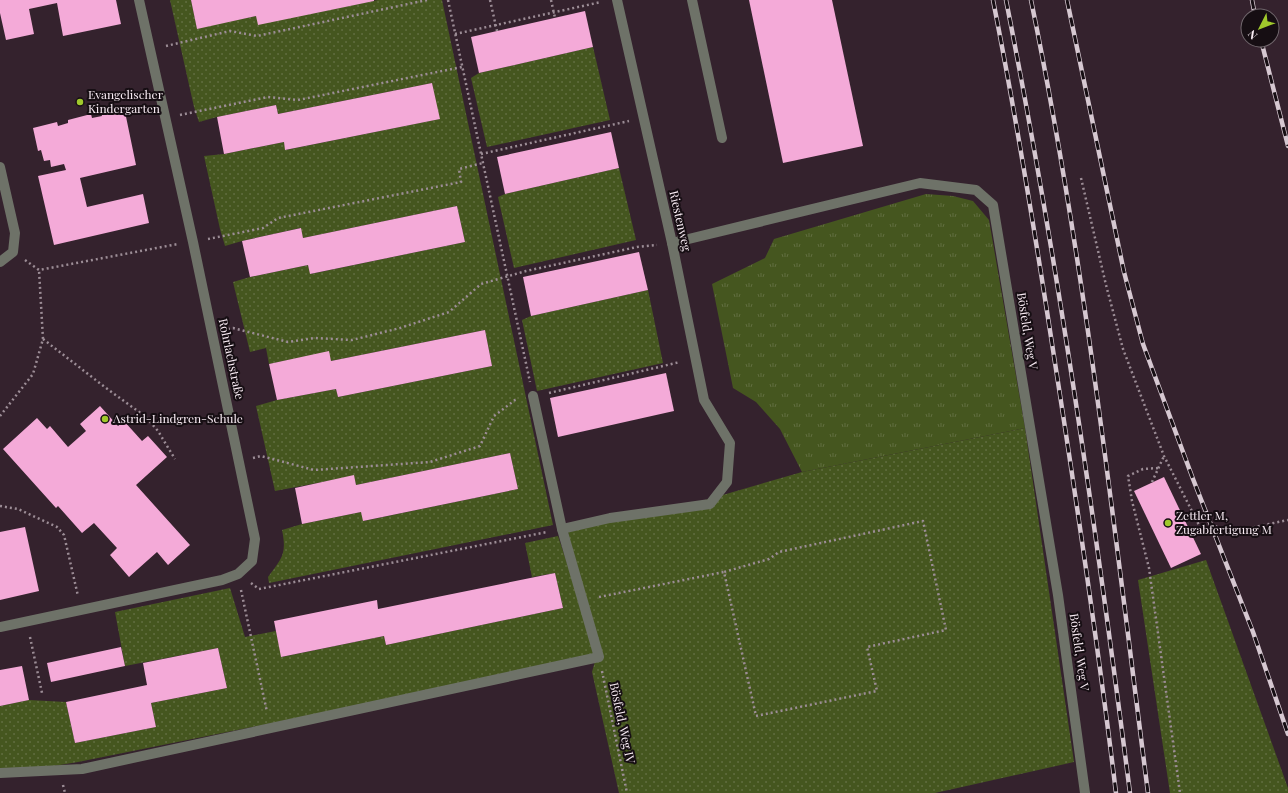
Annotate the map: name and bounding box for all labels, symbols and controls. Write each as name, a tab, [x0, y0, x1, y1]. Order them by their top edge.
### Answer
north arrow	[1240, 8, 1280, 48]
text: N	[1244, 27, 1260, 43]
place label: Evangelischer Kindergarten	[88, 86, 164, 116]
marker: Evangelischer Kindergarten	[75, 97, 85, 107]
street label: Riestenweg	[666, 189, 696, 253]
street label: Bösfeld, Weg V	[1014, 291, 1042, 371]
street label: Rohrlachstraße	[216, 317, 248, 401]
place label: Astrid-Lindgren-Schule	[112, 410, 243, 426]
marker: Astrid-Lindgren-Schule	[100, 414, 110, 424]
place label: Zettler M, Zugabfertigung M	[1176, 507, 1272, 537]
marker: Zettler M, Zugabfertigung M	[1163, 518, 1173, 528]
street label: Bösfeld, Weg V	[1067, 612, 1093, 692]
street label: Bösfeld, Weg IV	[607, 681, 639, 765]

